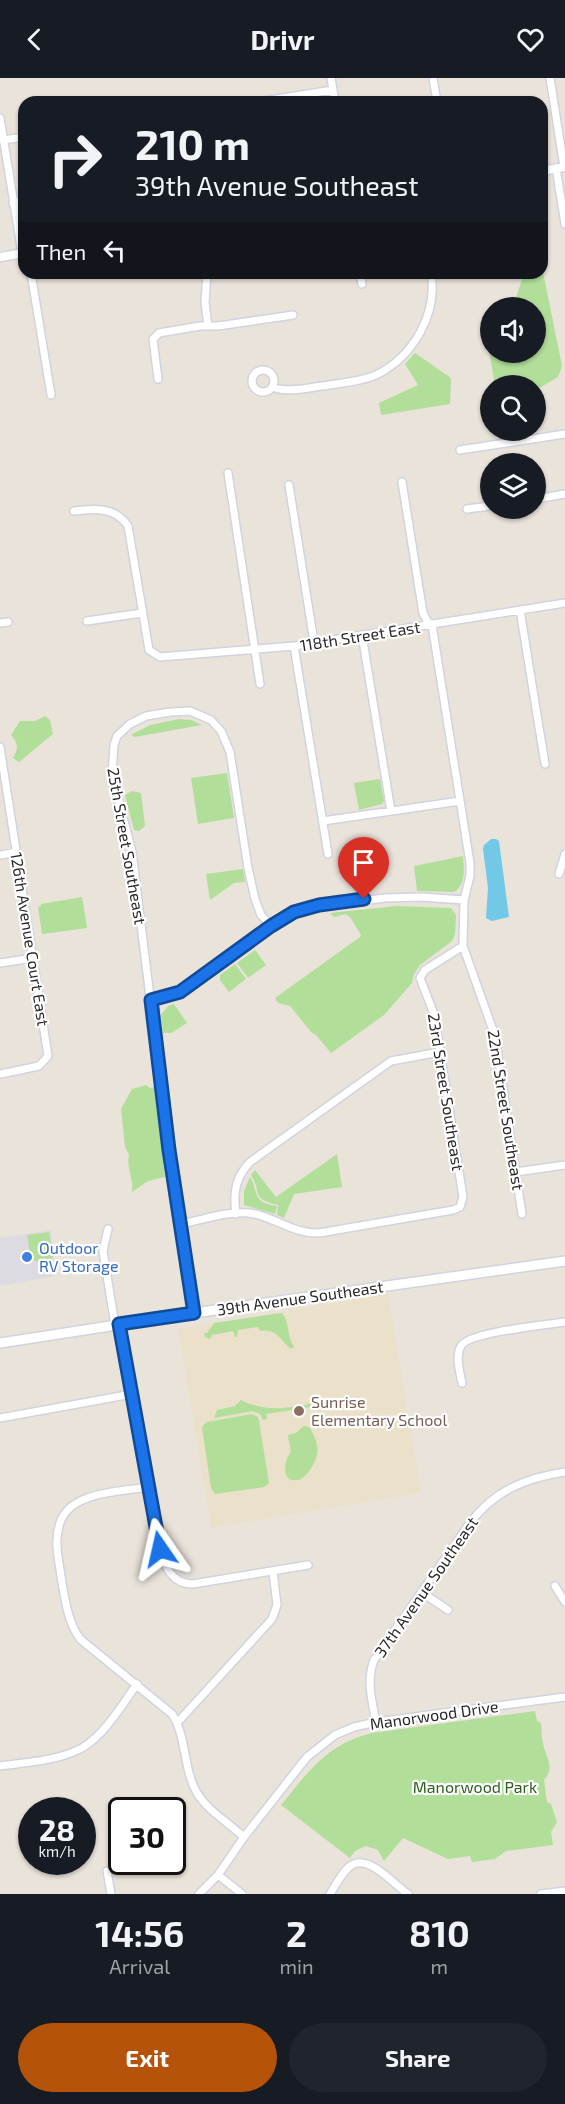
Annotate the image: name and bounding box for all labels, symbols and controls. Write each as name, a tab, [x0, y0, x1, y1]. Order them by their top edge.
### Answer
icon: back	[18, 23, 51, 56]
text: Drivr	[250, 23, 315, 55]
icon: heart	[514, 23, 547, 56]
text: 210 m	[135, 118, 250, 168]
icon: right	[36, 120, 114, 198]
text: 39th Avenue Southeast	[135, 169, 418, 201]
icon: left	[98, 234, 131, 267]
text: Then	[36, 238, 86, 264]
map controls	[480, 297, 546, 519]
button: sound	[480, 297, 546, 363]
button: search	[480, 375, 546, 441]
button: layers	[480, 453, 546, 519]
street label: 118th Street East	[298, 617, 421, 654]
street label: 25th Street Southeast	[104, 766, 151, 926]
pin	[338, 837, 389, 899]
icon: arrive	[347, 846, 380, 879]
street label: 126th Avenue Court East	[7, 851, 54, 1027]
street label: 23rd Street Southeast	[425, 1012, 468, 1172]
street label: 22nd Street Southeast	[484, 1028, 529, 1192]
place label: Outdoor RV Storage	[39, 1238, 118, 1275]
marker: Outdoor RV Storage	[20, 1250, 34, 1264]
street label: 39th Avenue Southeast	[215, 1276, 384, 1319]
place label: Sunrise Elementary School	[311, 1392, 447, 1429]
marker: Sunrise Elementary School	[292, 1404, 306, 1418]
street label: 37th Avenue Southeast	[370, 1513, 481, 1661]
position arrow	[128, 1517, 192, 1581]
street label: Manorwood Drive	[368, 1696, 499, 1733]
park label: Manorwood Park	[413, 1777, 537, 1796]
speed limit sign: 30	[108, 1797, 186, 1875]
text: 28	[39, 1811, 75, 1847]
text: km/h	[38, 1842, 76, 1860]
text: 14:56	[95, 1911, 184, 1954]
text: 2	[286, 1911, 307, 1954]
text: 810	[409, 1911, 470, 1954]
text: Arrival	[109, 1954, 170, 1978]
text: min	[280, 1954, 314, 1978]
text: m	[431, 1954, 448, 1978]
button: Exit	[18, 2023, 277, 2092]
button: Share	[289, 2023, 547, 2092]

